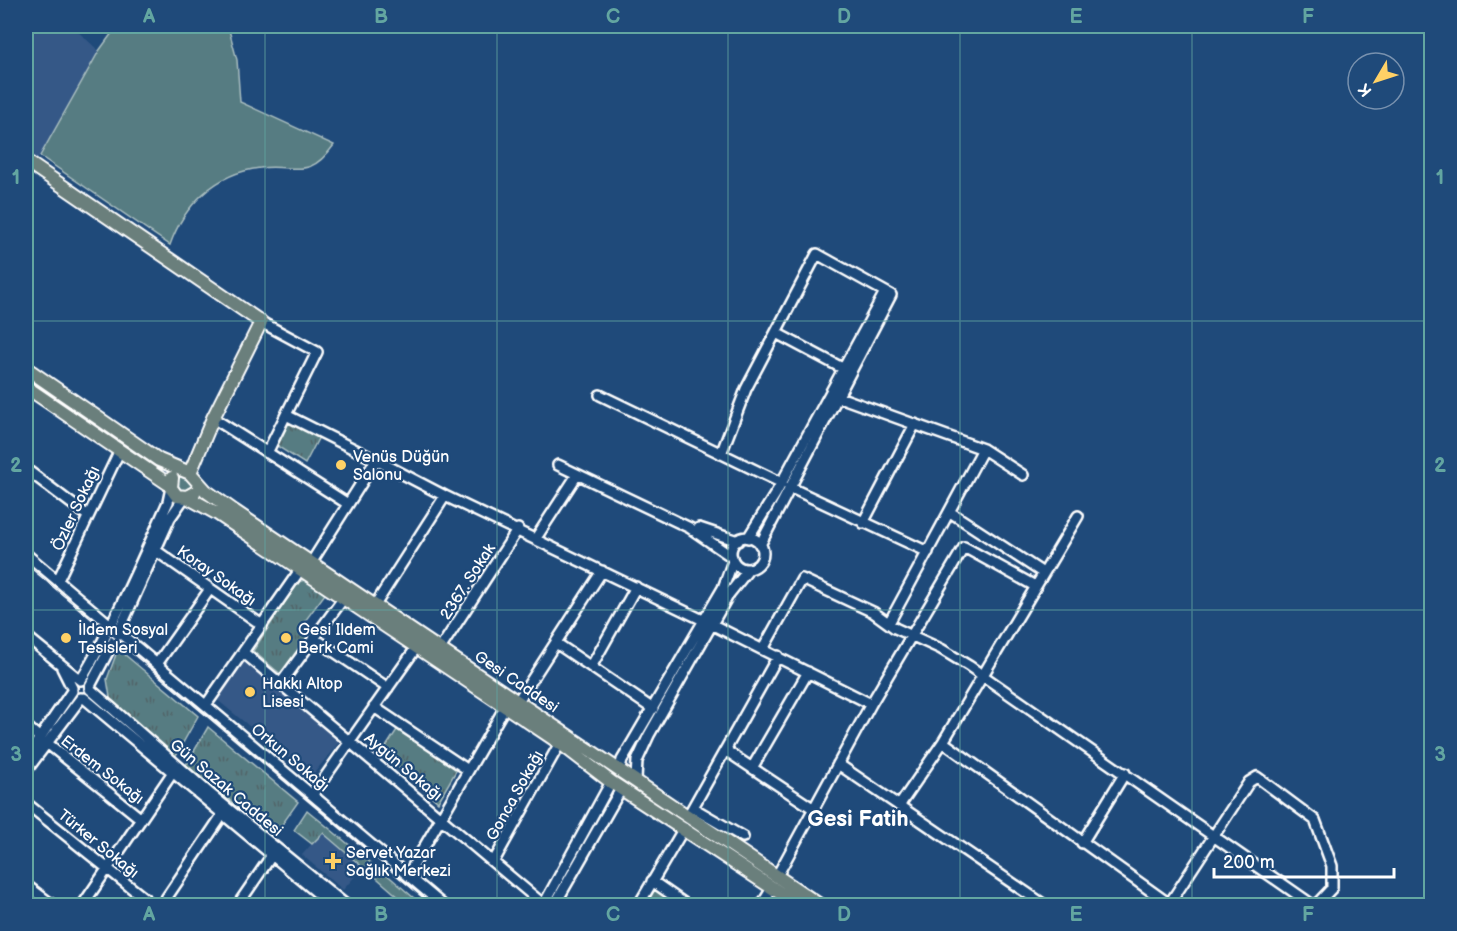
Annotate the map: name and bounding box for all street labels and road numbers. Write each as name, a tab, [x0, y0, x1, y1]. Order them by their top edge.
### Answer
street label: Özler Sokağı	[47, 462, 104, 554]
street label: 2367. Sokak	[437, 540, 500, 623]
street label: Koray Sokağı	[173, 542, 259, 610]
street label: Gesi Caddesi	[470, 647, 562, 717]
street label: Orkun Sokağı	[247, 720, 333, 796]
street label: Aygün Sokağı	[360, 729, 446, 805]
street label: Erdem Sokağı	[57, 732, 147, 809]
street label: Gün Sazak Caddesi	[166, 735, 286, 841]
street label: Gonca Sokağı	[483, 747, 548, 844]
street label: Türker Sokağı	[54, 806, 142, 883]

